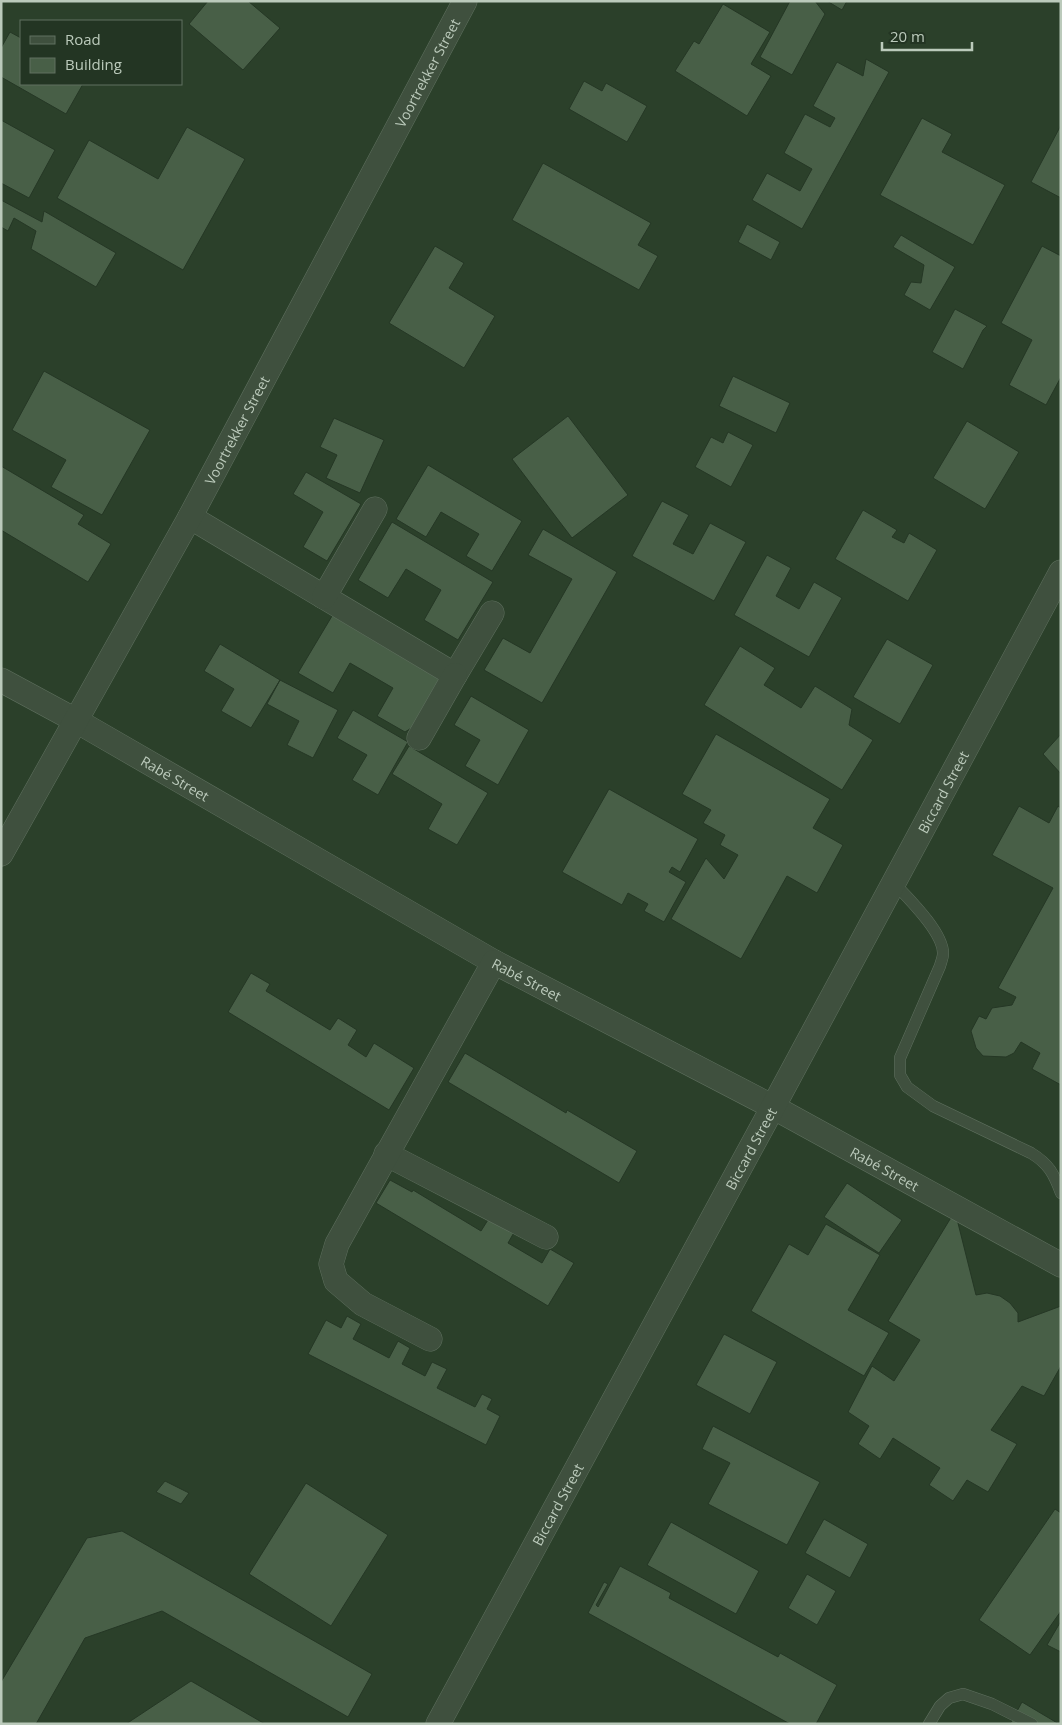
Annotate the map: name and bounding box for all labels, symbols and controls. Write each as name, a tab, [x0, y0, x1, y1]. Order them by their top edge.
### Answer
street label: Voortrekker Street	[390, 15, 464, 130]
legend	[20, 20, 182, 85]
scale bar	[882, 20, 972, 52]
text: 20 m	[890, 26, 925, 46]
text: Road	[65, 29, 101, 49]
text: Building	[65, 54, 122, 74]
street label: Voortrekker Street	[200, 372, 273, 488]
street label: Biccard Street	[913, 747, 973, 836]
street label: Rabé Street	[138, 751, 213, 805]
street label: Rabé Street	[489, 953, 565, 1005]
street label: Biccard Street	[720, 1104, 781, 1193]
street label: Rabé Street	[847, 1142, 923, 1195]
street label: Biccard Street	[527, 1460, 587, 1549]

